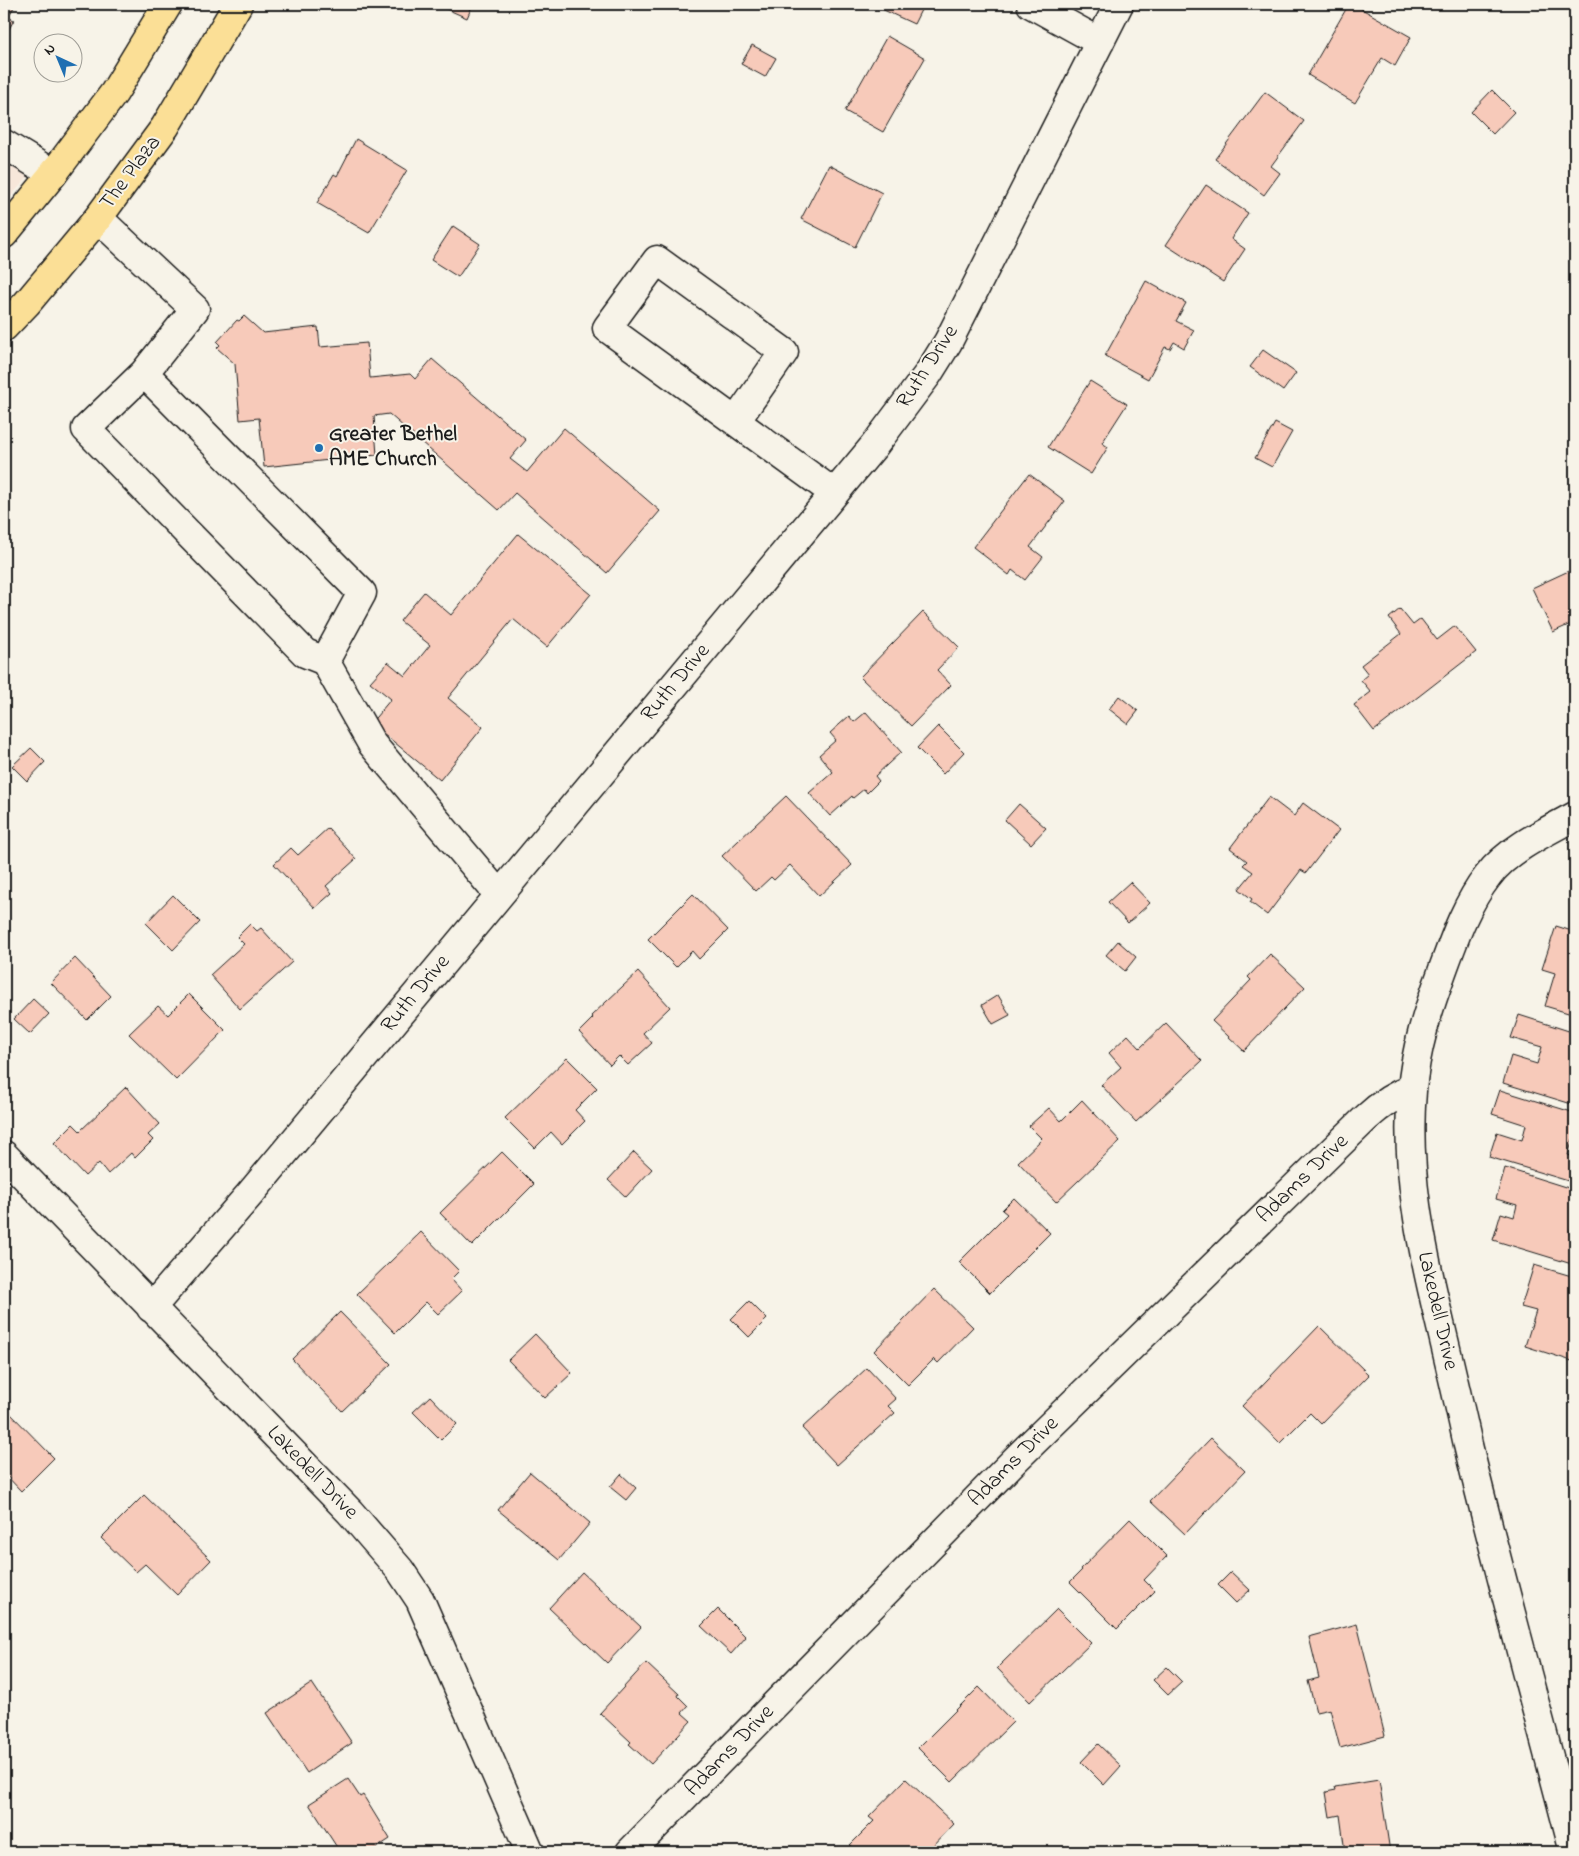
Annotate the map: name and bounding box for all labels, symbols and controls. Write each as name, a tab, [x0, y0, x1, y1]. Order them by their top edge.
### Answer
north arrow	[32, 32, 82, 82]
text: N	[39, 39, 61, 61]
street label: The Plaza	[92, 129, 170, 217]
street label: Ruth Drive	[889, 319, 967, 415]
place label: Greater Bethel AME Church	[329, 419, 457, 476]
marker: Greater Bethel AME Church	[313, 442, 325, 454]
street label: Ruth Drive	[634, 637, 719, 729]
street label: Ruth Drive	[374, 948, 459, 1040]
street label: Adams Drive	[1250, 1127, 1356, 1231]
street label: Lakedell Drive	[1408, 1249, 1466, 1373]
street label: Adams Drive	[961, 1409, 1067, 1515]
street label: Lakedell Drive	[259, 1419, 365, 1528]
street label: Adams Drive	[678, 1698, 782, 1804]

